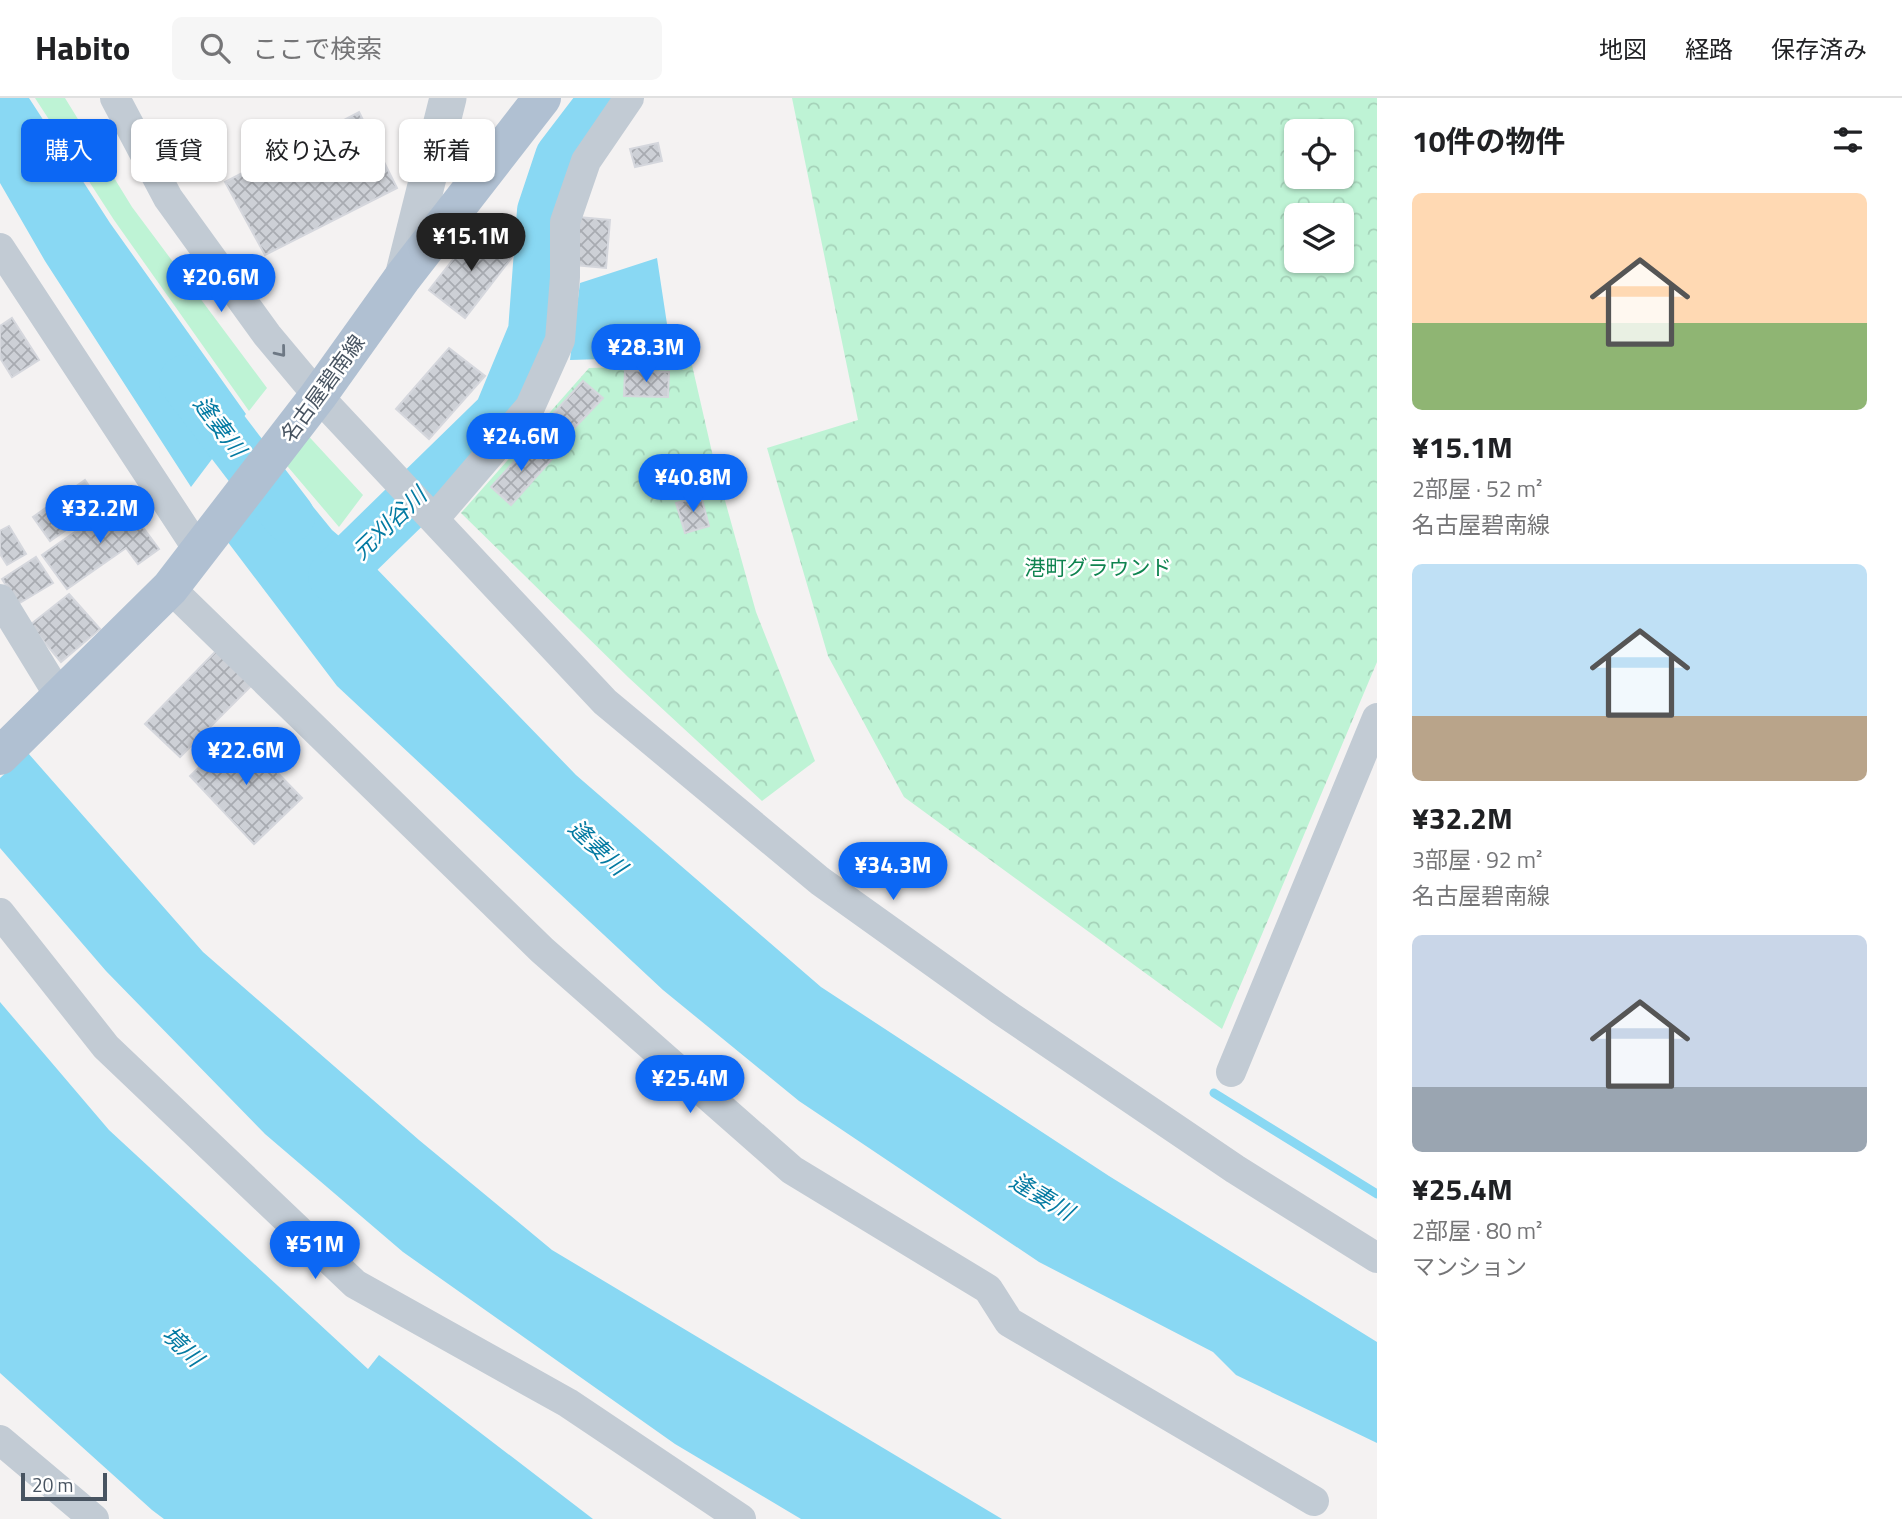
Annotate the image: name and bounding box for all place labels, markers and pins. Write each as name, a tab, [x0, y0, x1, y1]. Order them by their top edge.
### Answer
pin: ¥15.1M	[414, 214, 528, 273]
pin: ¥20.6M	[164, 254, 278, 314]
pin: ¥28.3M	[589, 324, 703, 384]
pin: ¥24.6M	[464, 414, 578, 473]
pin: ¥40.8M	[636, 454, 750, 514]
pin: ¥32.2M	[43, 486, 157, 545]
pin: ¥22.6M	[189, 728, 303, 787]
pin: ¥34.3M	[836, 842, 950, 902]
pin: ¥25.4M	[633, 1056, 747, 1115]
pin: ¥51M	[274, 1222, 356, 1281]

